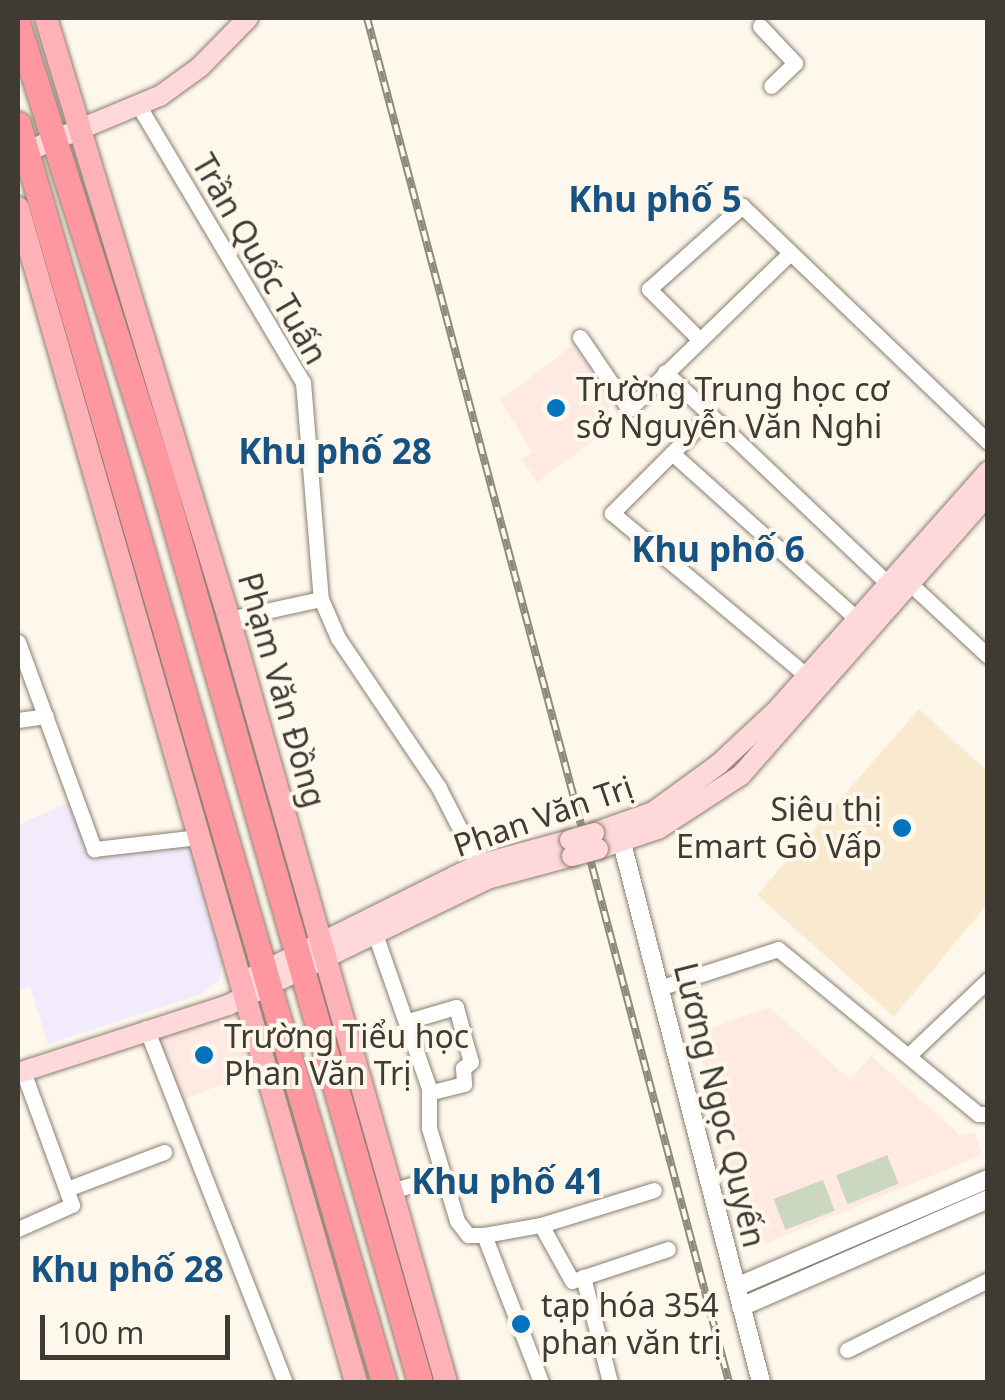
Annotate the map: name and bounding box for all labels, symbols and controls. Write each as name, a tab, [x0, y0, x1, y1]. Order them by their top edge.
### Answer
street label: Trần Quốc Tuấn	[184, 147, 336, 371]
district label: Khu phố 5	[568, 178, 742, 220]
place label: Trường Trung học cơ sở Nguyễn Văn Nghi	[576, 371, 889, 446]
marker: Trường Trung học cơ sở Nguyễn Văn Nghi	[545, 397, 567, 419]
district label: Khu phố 28	[238, 430, 432, 472]
district label: Khu phố 6	[631, 528, 805, 570]
street label: Phạm Văn Đồng	[230, 568, 334, 812]
street label: Phan Văn Trị	[448, 767, 638, 865]
place label: Siêu thị Emart Gò Vấp	[676, 791, 882, 866]
marker: Siêu thị Emart Gò Vấp	[891, 817, 913, 839]
street label: Lương Ngọc Quyến	[666, 959, 774, 1251]
place label: Trường Tiểu học Phan Văn Trị	[224, 1018, 469, 1093]
marker: Trường Tiểu học Phan Văn Trị	[193, 1044, 215, 1066]
district label: Khu phố 41	[411, 1160, 605, 1202]
district label: Khu phố 28	[30, 1248, 224, 1290]
place label: tạp hóa 354 phan văn trị	[541, 1287, 722, 1362]
scale bar	[45, 1295, 235, 1357]
text: 100 m	[57, 1312, 144, 1353]
marker: tạp hóa 354 phan văn trị	[510, 1313, 532, 1335]

